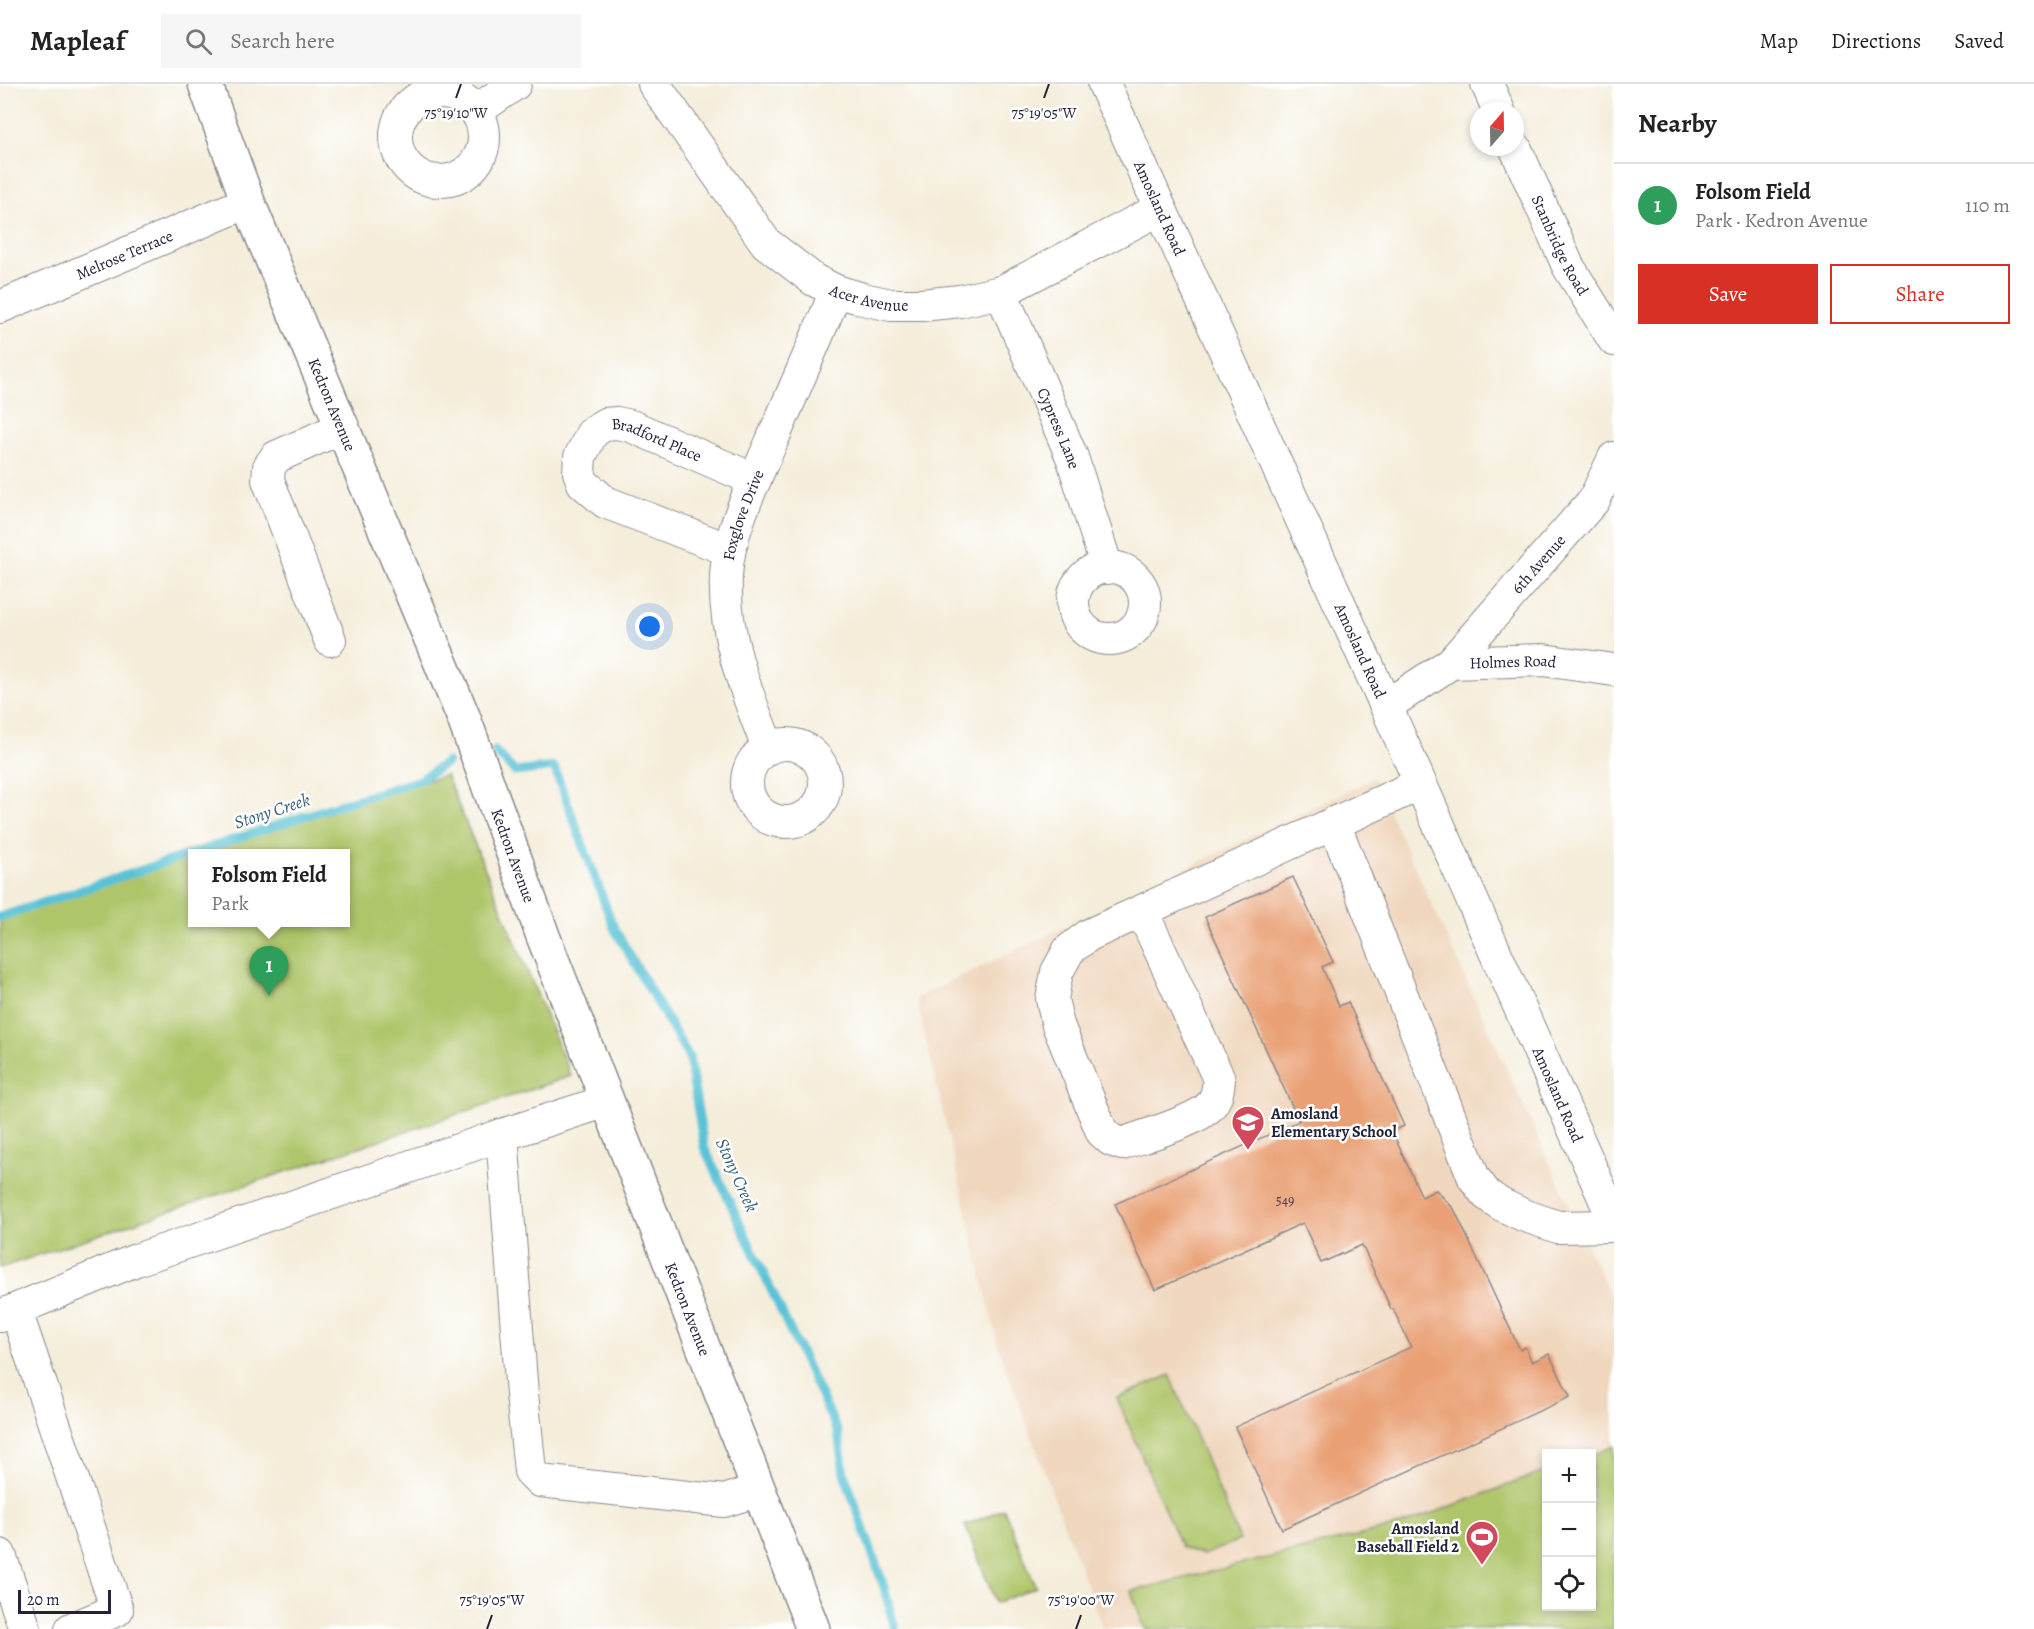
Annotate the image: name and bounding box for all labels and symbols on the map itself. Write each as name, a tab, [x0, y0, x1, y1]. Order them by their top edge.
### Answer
north arrow	[1470, 102, 1524, 156]
text: 75°19'10"W	[424, 103, 488, 123]
text: 75°19'05"W	[1012, 103, 1076, 123]
street label: Amosland Road	[1128, 156, 1190, 260]
street label: Stanbridge Road	[1526, 192, 1594, 300]
street label: Melrose Terrace	[73, 225, 177, 286]
street label: Acer Avenue	[825, 279, 908, 317]
street label: Kedron Avenue	[303, 355, 361, 455]
street label: Cypress Lane	[1031, 384, 1085, 472]
street label: Bradford Place	[611, 413, 705, 467]
street label: Foxglove Drive	[718, 466, 770, 562]
street label: 6th Avenue	[1507, 530, 1571, 599]
street label: Amosland Road	[1328, 599, 1391, 702]
your location	[635, 612, 664, 641]
street label: Holmes Road	[1469, 650, 1558, 674]
water label: Stony Creek	[231, 787, 313, 835]
street label: Kedron Avenue	[485, 805, 540, 906]
pin: 1	[250, 946, 288, 996]
street label: Amosland Road	[1526, 1043, 1588, 1146]
place label: Amosland Elementary School	[1270, 1103, 1397, 1143]
school or university icon: Amosland Elementary School	[1230, 1104, 1266, 1151]
water label: Stony Creek	[710, 1134, 764, 1216]
house number: 549	[1276, 1191, 1294, 1210]
street label: Kedron Avenue	[659, 1259, 716, 1359]
place label: Amosland Baseball Field 2	[1357, 1518, 1459, 1558]
sports icon: Amosland Baseball Field 2	[1464, 1519, 1500, 1566]
scale bar	[18, 1587, 111, 1614]
text: 75°19'05"W	[460, 1590, 524, 1610]
text: 75°19'00"W	[1048, 1590, 1114, 1610]

